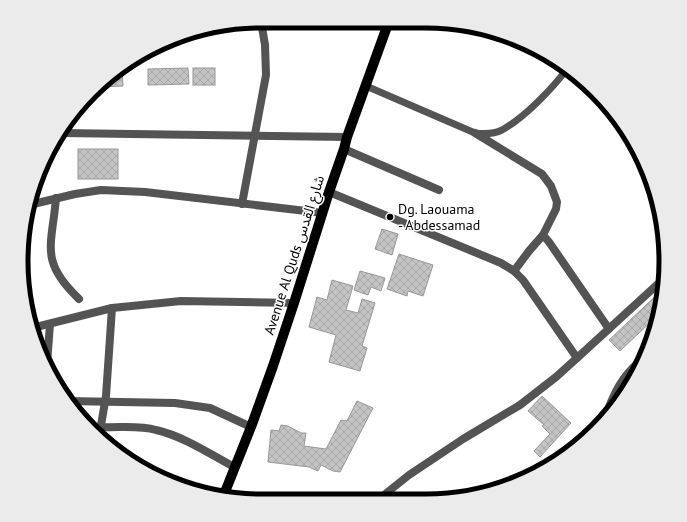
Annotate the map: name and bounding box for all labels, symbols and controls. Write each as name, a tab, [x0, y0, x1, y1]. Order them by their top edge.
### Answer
street label: Avenue Al Quds شارع القدس	[260, 173, 330, 338]
place label: Dg. Laouama - Abdessamad	[398, 200, 480, 234]
marker: Dg. Laouama - Abdessamad	[385, 212, 395, 222]

